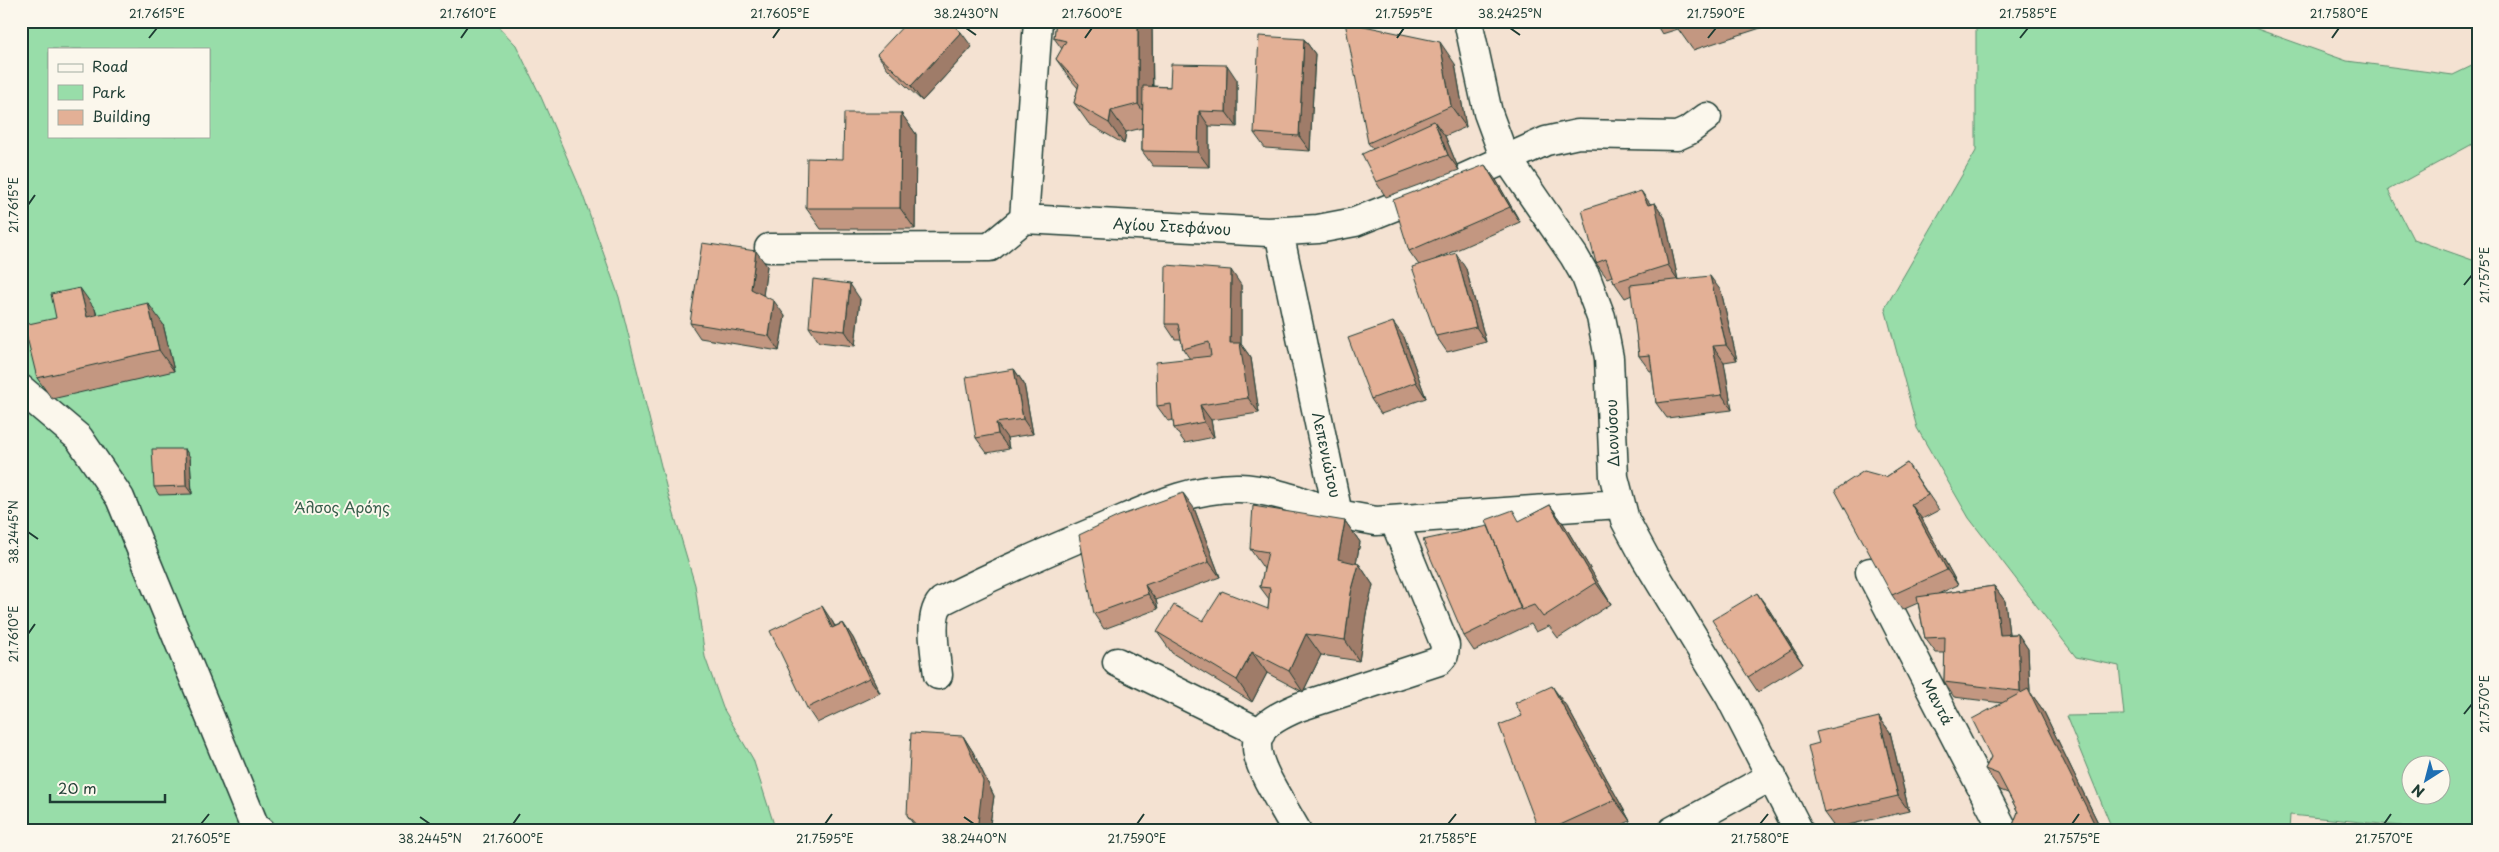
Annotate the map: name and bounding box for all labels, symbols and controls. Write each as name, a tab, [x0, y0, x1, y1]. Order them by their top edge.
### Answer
text: 21.7615°E	[129, 4, 185, 22]
text: 21.7610°E	[440, 4, 496, 22]
text: 21.7605°E	[750, 4, 810, 22]
text: 38.2430°N	[933, 4, 999, 22]
text: 21.7600°E	[1061, 4, 1123, 22]
text: 21.7595°E	[1375, 4, 1433, 22]
text: 38.2425°N	[1478, 4, 1542, 22]
text: 21.7590°E	[1687, 4, 1745, 22]
text: 21.7585°E	[1999, 4, 2057, 22]
text: 21.7580°E	[2310, 4, 2368, 22]
legend	[48, 48, 210, 138]
text: Road	[92, 54, 128, 77]
text: Park	[92, 80, 126, 103]
text: Building	[92, 104, 151, 127]
text: 21.7615°E	[4, 177, 22, 233]
street label: Αγίου Στεφάνου	[1112, 211, 1232, 240]
text: 21.7575°E	[2475, 247, 2493, 303]
street label: Διονύσου	[1599, 399, 1624, 467]
street label: Λεπενιώτου	[1307, 410, 1348, 500]
park label: Άλσος Αρόης	[294, 495, 390, 518]
text: 38.2445°N	[4, 500, 22, 564]
text: 21.7610°E	[4, 606, 22, 662]
street label: Μαντά	[1917, 674, 1960, 729]
text: 21.7570°E	[2475, 675, 2493, 733]
north arrow	[2402, 754, 2452, 804]
scale bar	[50, 772, 165, 804]
text: 20 m	[58, 776, 97, 799]
text: N	[2407, 779, 2429, 803]
text: 21.7605°E	[171, 829, 231, 847]
text: 38.2445°N	[398, 829, 462, 847]
text: 21.7600°E	[482, 829, 544, 847]
text: 21.7595°E	[796, 829, 854, 847]
text: 38.2440°N	[941, 829, 1007, 847]
text: 21.7590°E	[1108, 829, 1166, 847]
text: 21.7585°E	[1419, 829, 1477, 847]
text: 21.7580°E	[1731, 829, 1789, 847]
text: 21.7575°E	[2044, 829, 2100, 847]
text: 21.7570°E	[2355, 829, 2413, 847]

